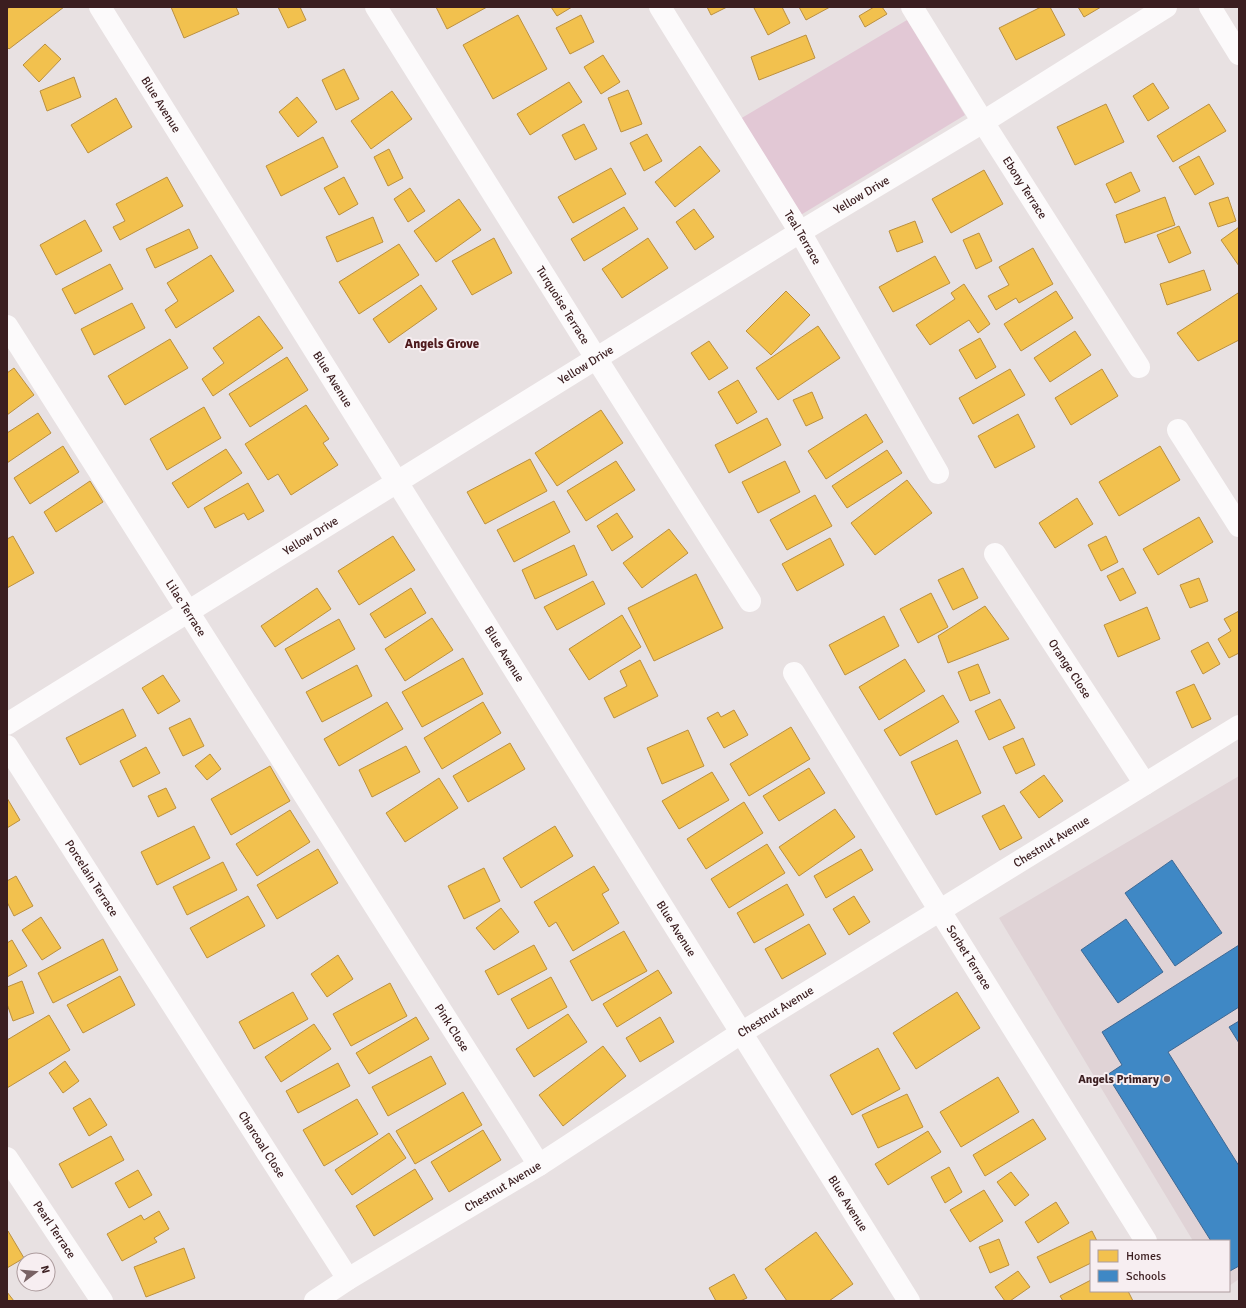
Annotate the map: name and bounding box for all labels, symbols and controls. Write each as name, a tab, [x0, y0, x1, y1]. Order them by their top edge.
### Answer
street label: Blue Avenue	[138, 74, 184, 135]
street label: Ebony Terrace	[999, 154, 1050, 222]
street label: Yellow Drive	[831, 173, 892, 218]
street label: Teal Terrace	[781, 207, 825, 267]
street label: Turquoise Terrace	[533, 263, 593, 347]
district label: Angels Grove	[405, 336, 480, 352]
street label: Yellow Drive	[555, 342, 616, 388]
street label: Blue Avenue	[310, 348, 356, 410]
street label: Yellow Drive	[280, 513, 341, 559]
street label: Lilac Terrace	[162, 577, 209, 639]
street label: Blue Avenue	[481, 623, 528, 685]
street label: Orange Close	[1045, 636, 1095, 701]
street label: Chestnut Avenue	[1010, 813, 1092, 871]
street label: Porcelain Terrace	[62, 837, 122, 919]
street label: Blue Avenue	[653, 898, 699, 960]
street label: Sorbet Terrace	[943, 922, 995, 993]
street label: Chestnut Avenue	[735, 983, 816, 1041]
street label: Pink Close	[431, 1001, 473, 1054]
place label: Angels Primary	[1078, 1072, 1159, 1087]
marker: Angels Primary	[1162, 1074, 1172, 1084]
street label: Charcoal Close	[235, 1108, 289, 1181]
street label: Chestnut Avenue	[462, 1158, 544, 1215]
street label: Blue Avenue	[825, 1173, 871, 1234]
street label: Pearl Terrace	[30, 1198, 79, 1261]
legend	[1090, 1240, 1230, 1292]
text: Homes	[1126, 1249, 1161, 1264]
north arrow	[16, 1252, 56, 1292]
text: N	[38, 1264, 52, 1275]
text: Schools	[1126, 1269, 1166, 1284]

